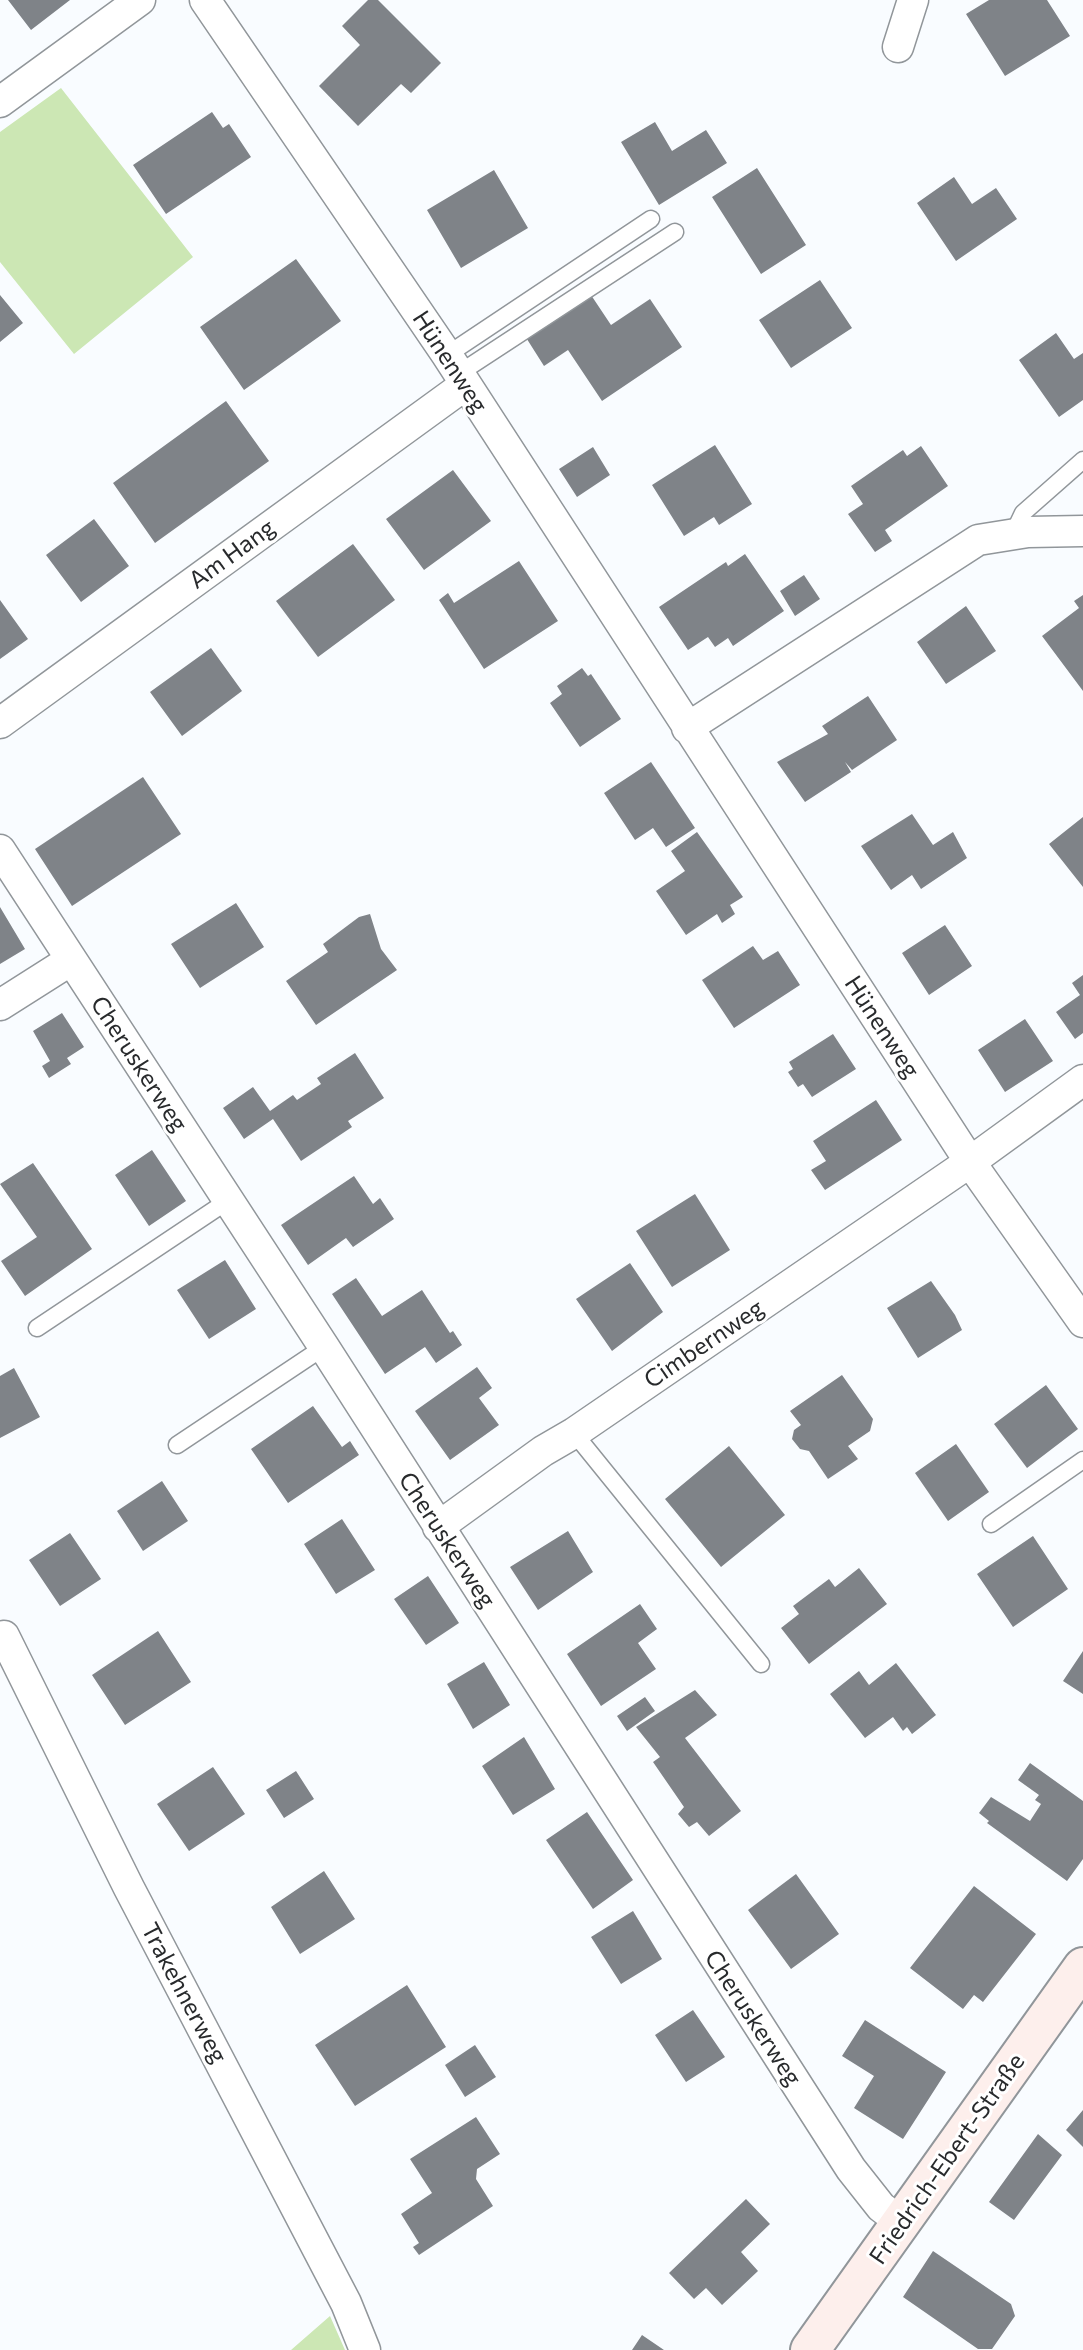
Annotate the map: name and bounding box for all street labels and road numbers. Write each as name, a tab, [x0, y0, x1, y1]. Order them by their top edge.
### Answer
street label: Hünenweg	[406, 306, 494, 418]
street label: Am Hang	[183, 513, 281, 595]
street label: Hünenweg	[838, 971, 926, 1083]
street label: Cheruskerweg	[84, 991, 194, 1137]
street label: Cimbernweg	[639, 1293, 769, 1395]
street label: Cheruskerweg	[392, 1467, 502, 1613]
street label: Trakehnerweg	[135, 1918, 233, 2068]
street label: Cheruskerweg	[698, 1945, 808, 2091]
street label: Friedrich-Ebert-Straße	[863, 2048, 1031, 2270]

